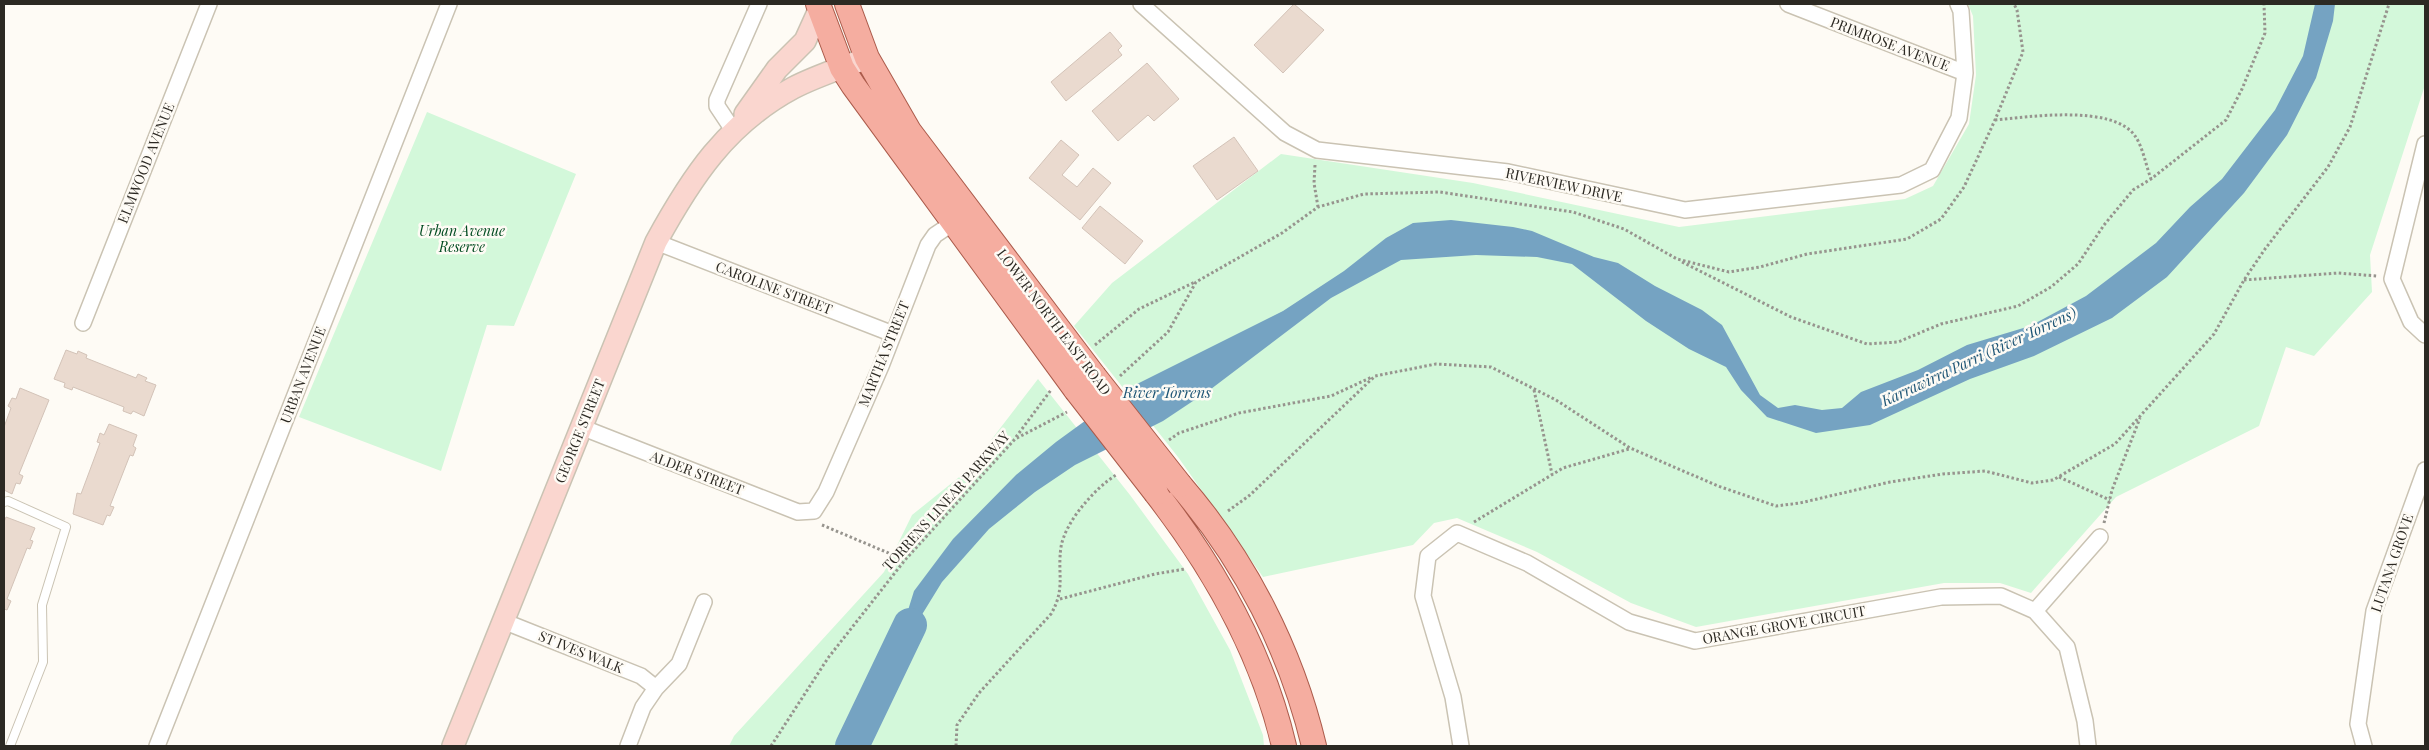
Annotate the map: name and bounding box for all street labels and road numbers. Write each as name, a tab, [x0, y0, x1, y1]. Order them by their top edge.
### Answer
street label: PRIMROSE AVENUE	[1828, 12, 1952, 75]
street label: ELMWOOD AVENUE	[113, 100, 178, 226]
street label: RIVERVIEW DRIVE	[1504, 163, 1624, 206]
street label: LOWER NORTH EAST ROAD	[993, 245, 1116, 399]
street label: CAROLINE STREET	[713, 257, 835, 319]
street label: MARTHA STREET	[854, 298, 914, 409]
street label: URBAN AVENUE	[275, 324, 330, 426]
street label: GEORGE STREET	[550, 376, 609, 486]
street label: TORRENS LINEAR PARKWAY	[878, 426, 1014, 574]
street label: ALDER STREET	[647, 446, 747, 499]
street label: LUTANA GROVE	[2366, 511, 2417, 615]
street label: ORANGE GROVE CIRCUIT	[1701, 601, 1867, 648]
street label: ST IVES WALK	[536, 626, 627, 677]

